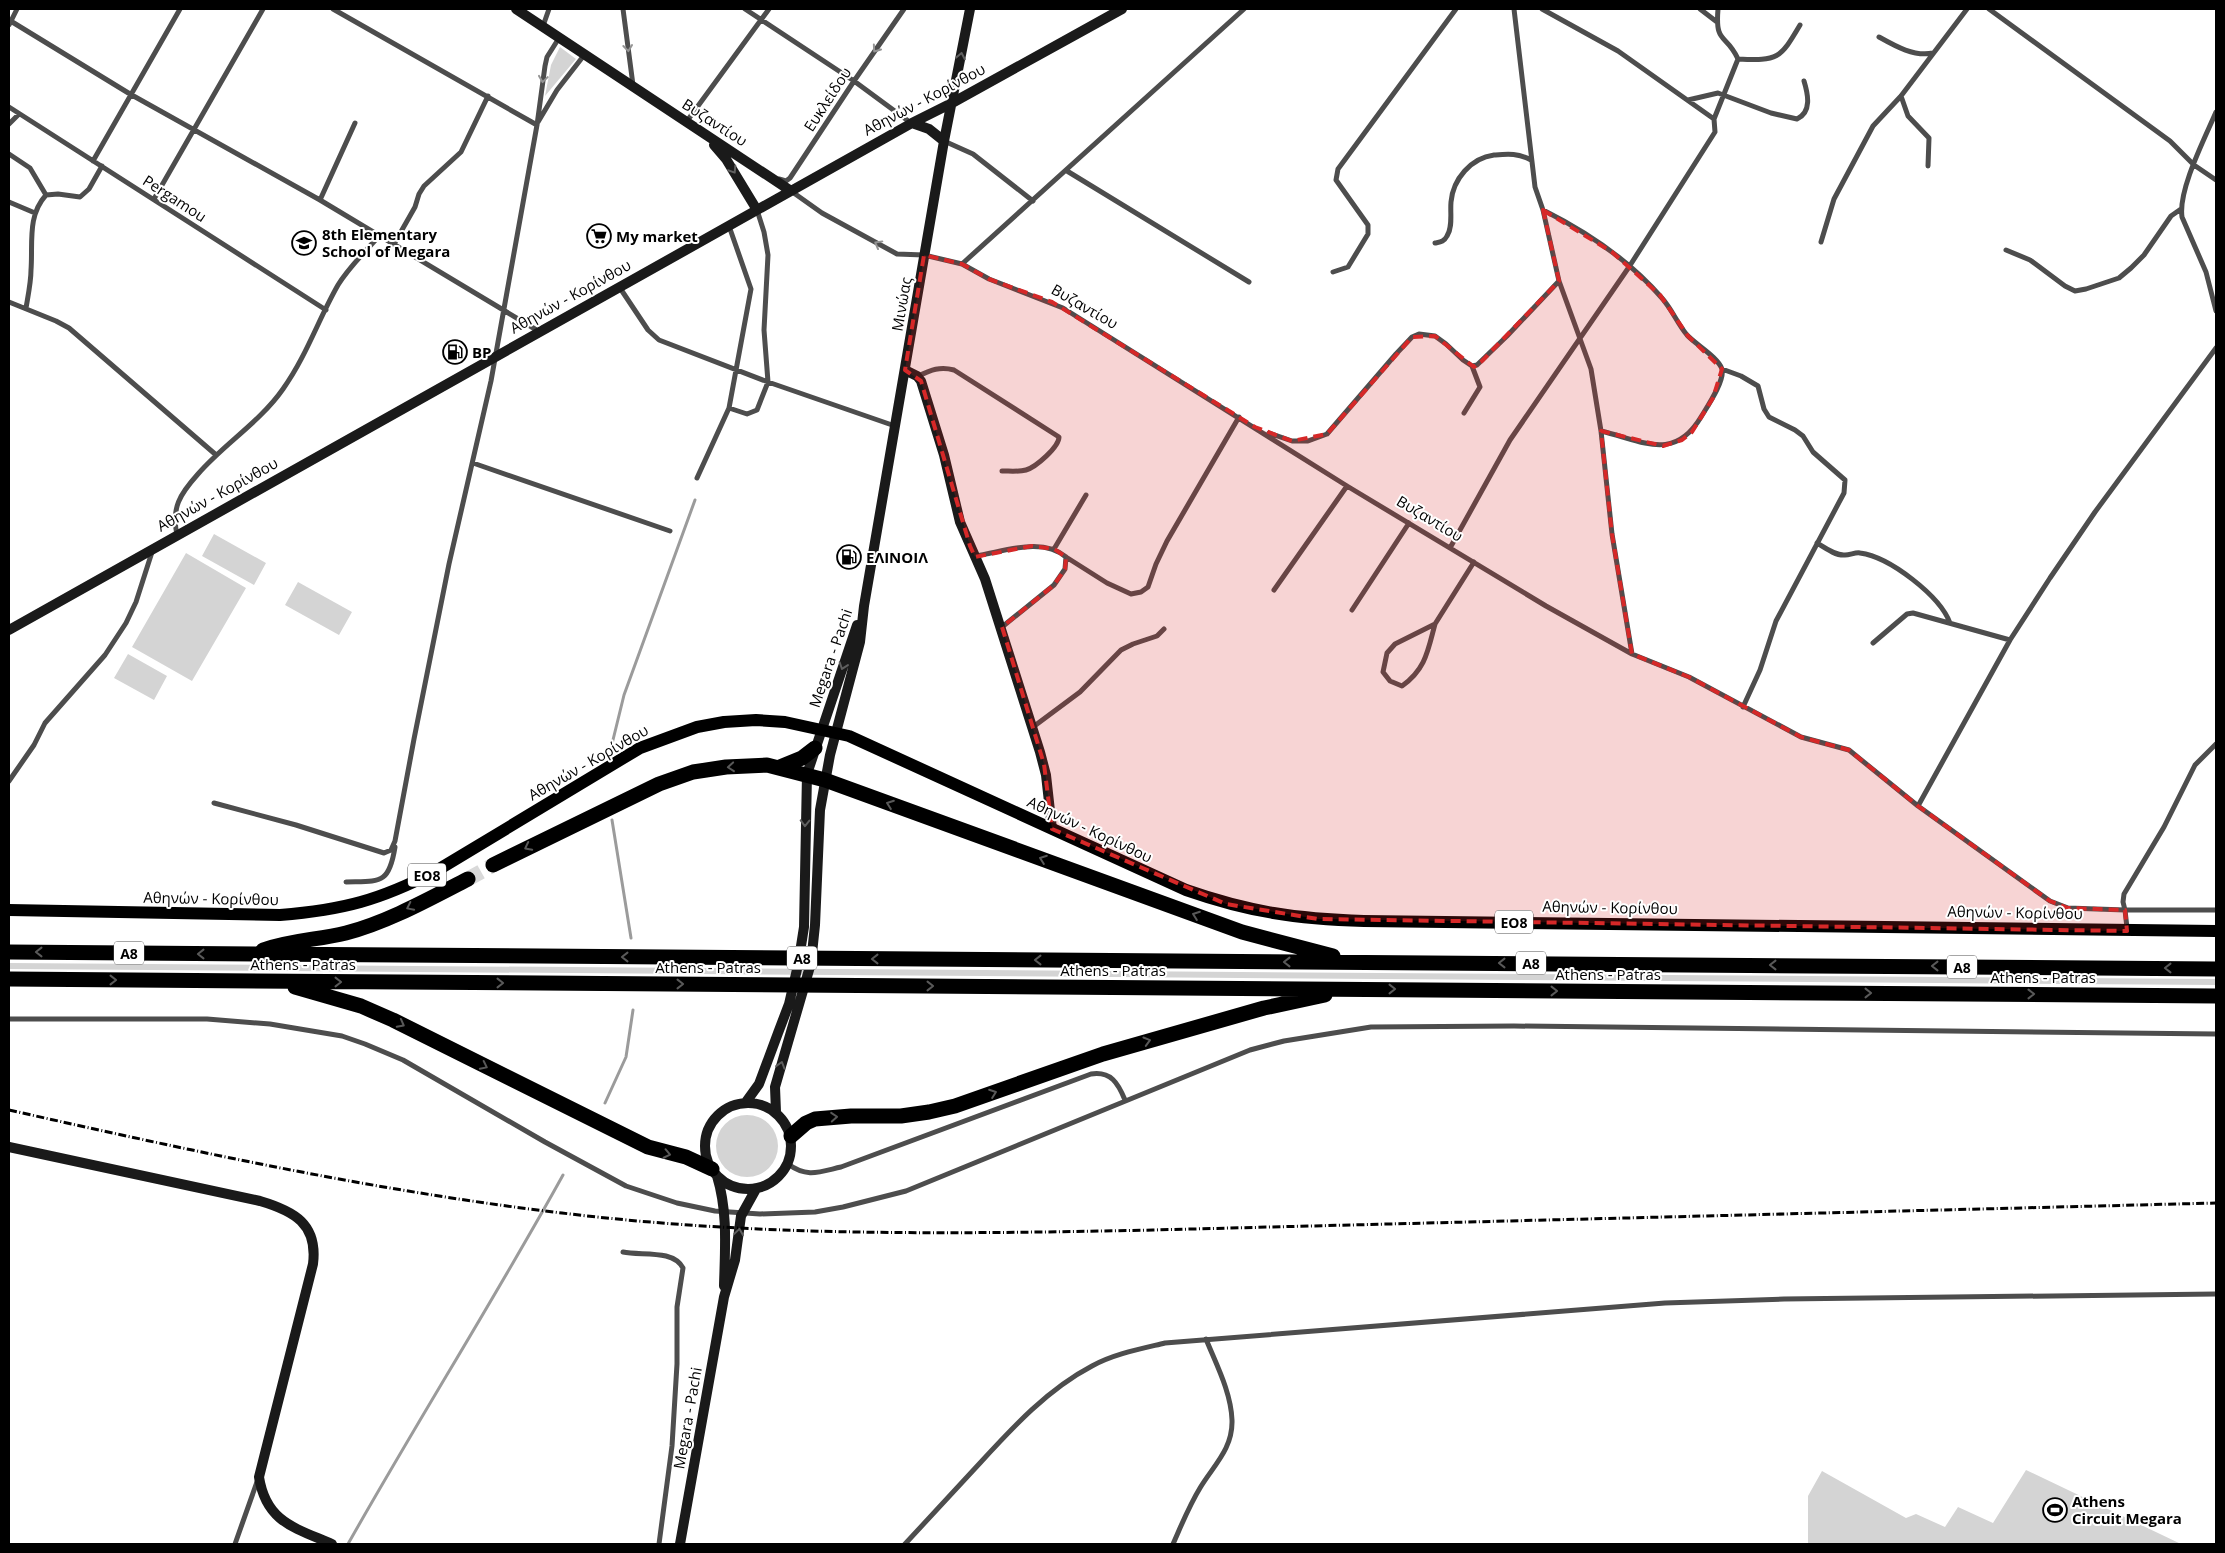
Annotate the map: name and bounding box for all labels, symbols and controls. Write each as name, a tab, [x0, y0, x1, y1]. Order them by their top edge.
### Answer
one-way arrow	[873, 43, 882, 52]
one-way arrow	[622, 44, 633, 52]
one-way arrow	[955, 52, 965, 60]
street label: Αθηνών - Κορίνθου	[859, 58, 989, 140]
street label: Ευκλείδου	[799, 63, 855, 135]
one-way arrow	[538, 76, 549, 84]
street label: Βυζαντίου	[679, 94, 751, 150]
one-way arrow	[727, 165, 737, 174]
street label: Pergamou	[139, 170, 211, 226]
supermarket icon: My market	[586, 223, 612, 249]
place label: 8th Elementary School of Megara	[322, 224, 450, 261]
place label: My market	[616, 226, 698, 246]
school or university icon: 8th Elementary School of Megara	[291, 230, 317, 256]
one-way arrow	[875, 240, 884, 250]
street label: Αθηνών - Κορίνθου	[506, 254, 634, 338]
street label: Μινώας	[886, 275, 916, 333]
street label: Βυζαντίου	[1048, 279, 1122, 333]
fuel station icon: BP	[442, 339, 468, 365]
place label: BP	[472, 342, 492, 362]
street label: Αθηνών - Κορίνθου	[153, 452, 281, 536]
street label: Βυζαντίου	[1393, 490, 1467, 546]
fuel station icon: ΕΛΙΝΟΙΛ	[836, 544, 862, 570]
place label: ΕΛΙΝΟΙΛ	[866, 547, 928, 567]
street label: Megara - Pachi	[804, 606, 856, 710]
one-way arrow	[839, 662, 849, 670]
street label: Αθηνών - Κορίνθου	[524, 719, 652, 805]
one-way arrow	[727, 761, 735, 772]
street label: Αθηνών - Κορίνθου	[1024, 791, 1156, 867]
one-way arrow	[887, 800, 895, 810]
one-way arrow	[800, 820, 810, 827]
one-way arrow	[524, 841, 533, 851]
one-way arrow	[1039, 855, 1048, 865]
road number: ΕΟ8	[408, 864, 446, 886]
street label: Αθηνών - Κορίνθου	[143, 887, 279, 909]
street label: Αθηνών - Κορίνθου	[1542, 896, 1678, 918]
one-way arrow	[406, 901, 415, 912]
street label: Αθηνών - Κορίνθου	[1947, 901, 2083, 923]
road number: ΕΟ8	[1495, 910, 1533, 934]
one-way arrow	[1192, 911, 1201, 921]
road number: Α8	[114, 941, 144, 964]
road number: Α8	[787, 946, 817, 970]
one-way arrow	[35, 947, 42, 957]
one-way arrow	[197, 948, 205, 959]
road number: Α8	[1516, 951, 1546, 974]
one-way arrow	[621, 952, 628, 962]
street label: Athens - Patras	[250, 954, 356, 974]
one-way arrow	[871, 954, 878, 964]
one-way arrow	[1033, 955, 1041, 965]
road number: Α8	[1947, 956, 1977, 979]
street label: Athens - Patras	[655, 957, 761, 977]
one-way arrow	[1283, 957, 1291, 967]
one-way arrow	[1498, 958, 1506, 968]
street label: Athens - Patras	[1060, 960, 1166, 980]
one-way arrow	[1768, 960, 1776, 970]
one-way arrow	[1931, 961, 1939, 972]
one-way arrow	[2163, 963, 2171, 973]
street label: Athens - Patras	[1555, 964, 1661, 984]
street label: Athens - Patras	[1990, 967, 2096, 987]
one-way arrow	[110, 975, 118, 985]
one-way arrow	[334, 977, 342, 987]
one-way arrow	[496, 978, 504, 988]
one-way arrow	[676, 979, 684, 989]
one-way arrow	[926, 981, 934, 991]
one-way arrow	[1388, 984, 1396, 995]
one-way arrow	[1551, 986, 1559, 996]
one-way arrow	[1865, 988, 1873, 998]
one-way arrow	[2028, 989, 2035, 999]
one-way arrow	[396, 1018, 405, 1028]
one-way arrow	[1143, 1036, 1152, 1047]
one-way arrow	[478, 1060, 487, 1070]
one-way arrow	[776, 1061, 786, 1069]
one-way arrow	[988, 1089, 997, 1099]
one-way arrow	[830, 1112, 838, 1123]
one-way arrow	[663, 1148, 672, 1159]
one-way arrow	[733, 1228, 744, 1236]
street label: Megara - Pachi	[668, 1366, 706, 1470]
place label: Athens Circuit Megara	[2072, 1491, 2182, 1528]
sports icon: Athens Circuit Megara	[2042, 1497, 2068, 1523]

